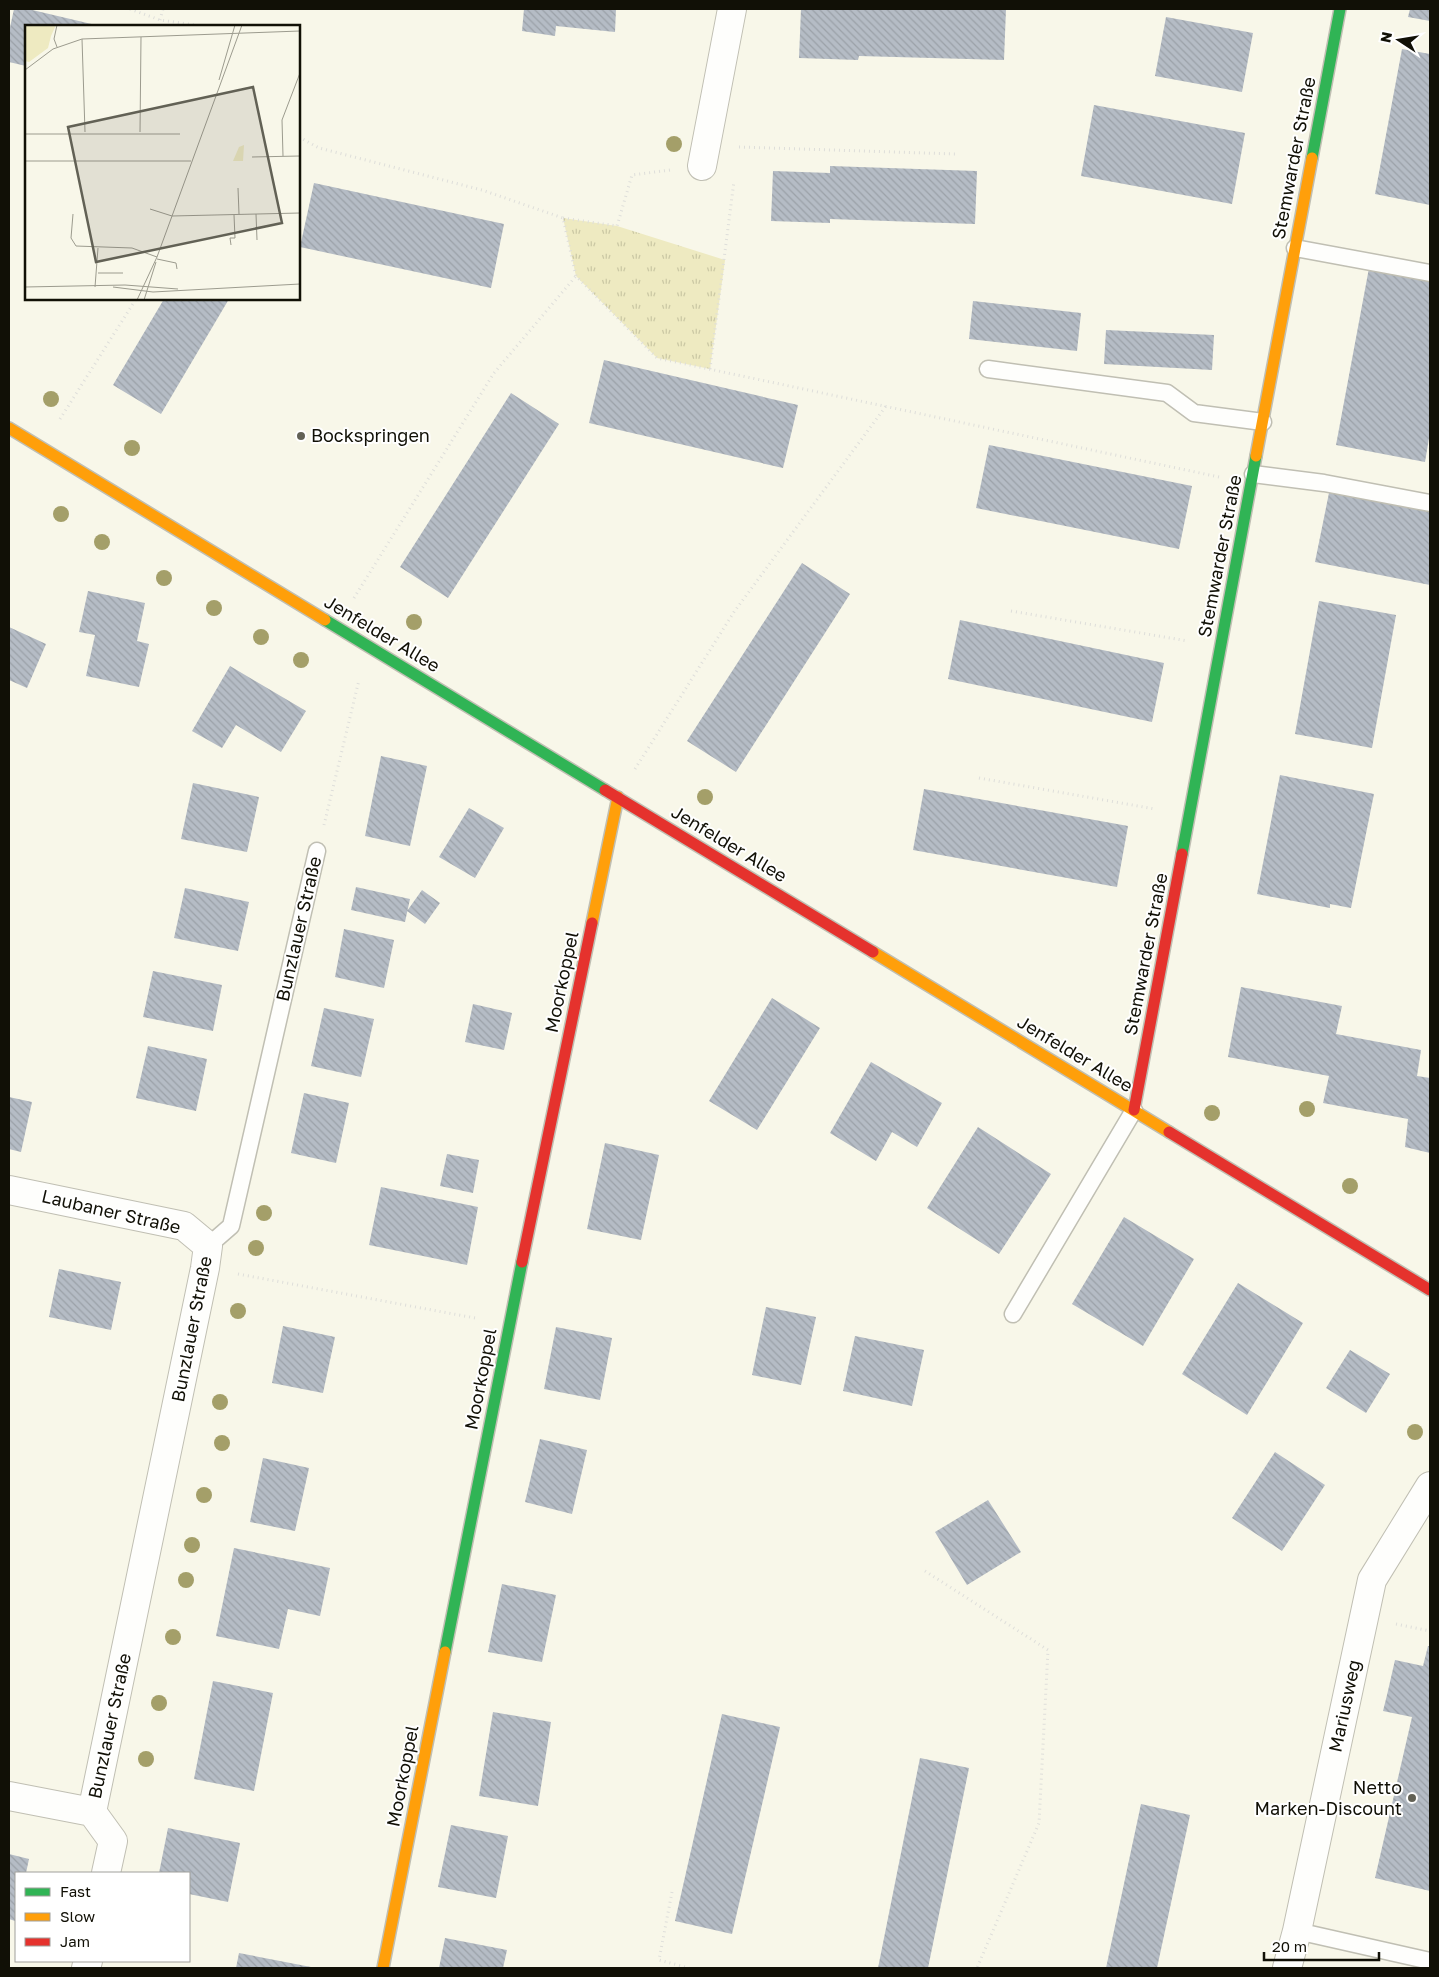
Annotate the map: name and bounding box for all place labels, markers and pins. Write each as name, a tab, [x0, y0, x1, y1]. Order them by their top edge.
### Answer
place label: Bockspringen	[311, 424, 430, 446]
marker: Bockspringen	[295, 430, 307, 442]
place label: Netto Marken-Discount	[1255, 1776, 1402, 1819]
marker: Netto Marken-Discount	[1406, 1792, 1418, 1804]

